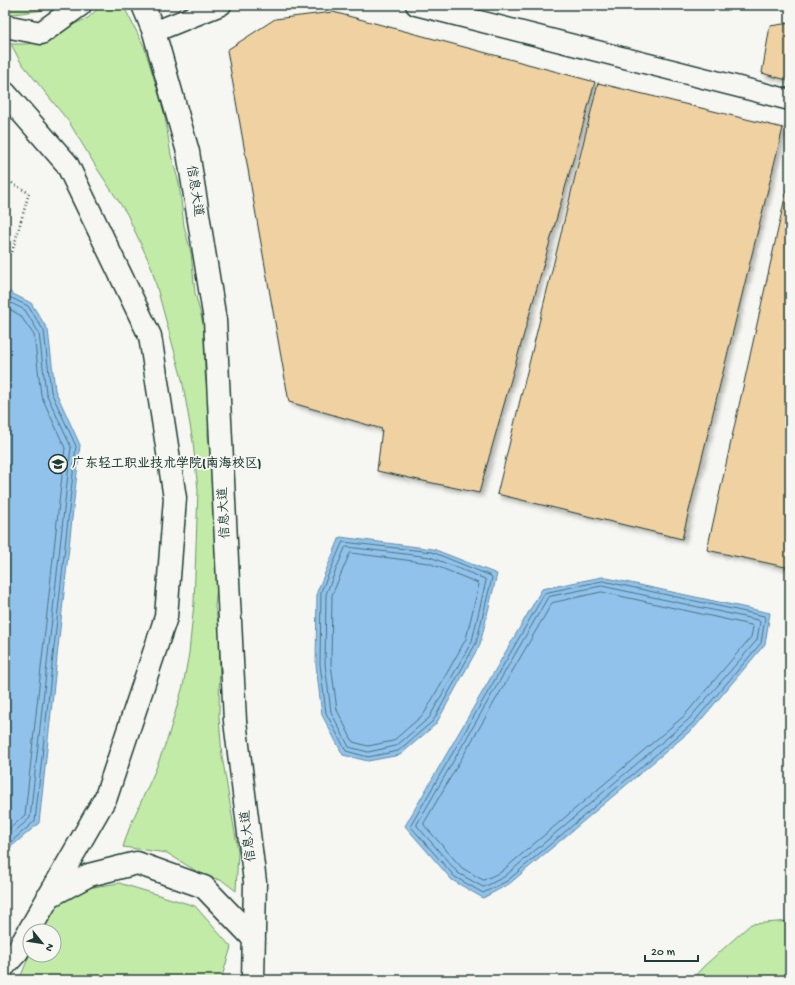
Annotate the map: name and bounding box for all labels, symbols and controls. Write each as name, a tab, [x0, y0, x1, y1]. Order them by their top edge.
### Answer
street label: 信息大道	[183, 164, 206, 218]
school or university icon: 广东轻工职业技术学院(南海校区)	[47, 453, 69, 475]
place label: 广东轻工职业技术学院(南海校区)	[72, 455, 261, 472]
street label: 信息大道	[215, 487, 234, 539]
street label: 信息大道	[237, 809, 260, 863]
north arrow	[22, 923, 62, 963]
scale bar	[645, 937, 698, 963]
text: N	[42, 941, 56, 953]
text: 20 m	[651, 946, 676, 960]

